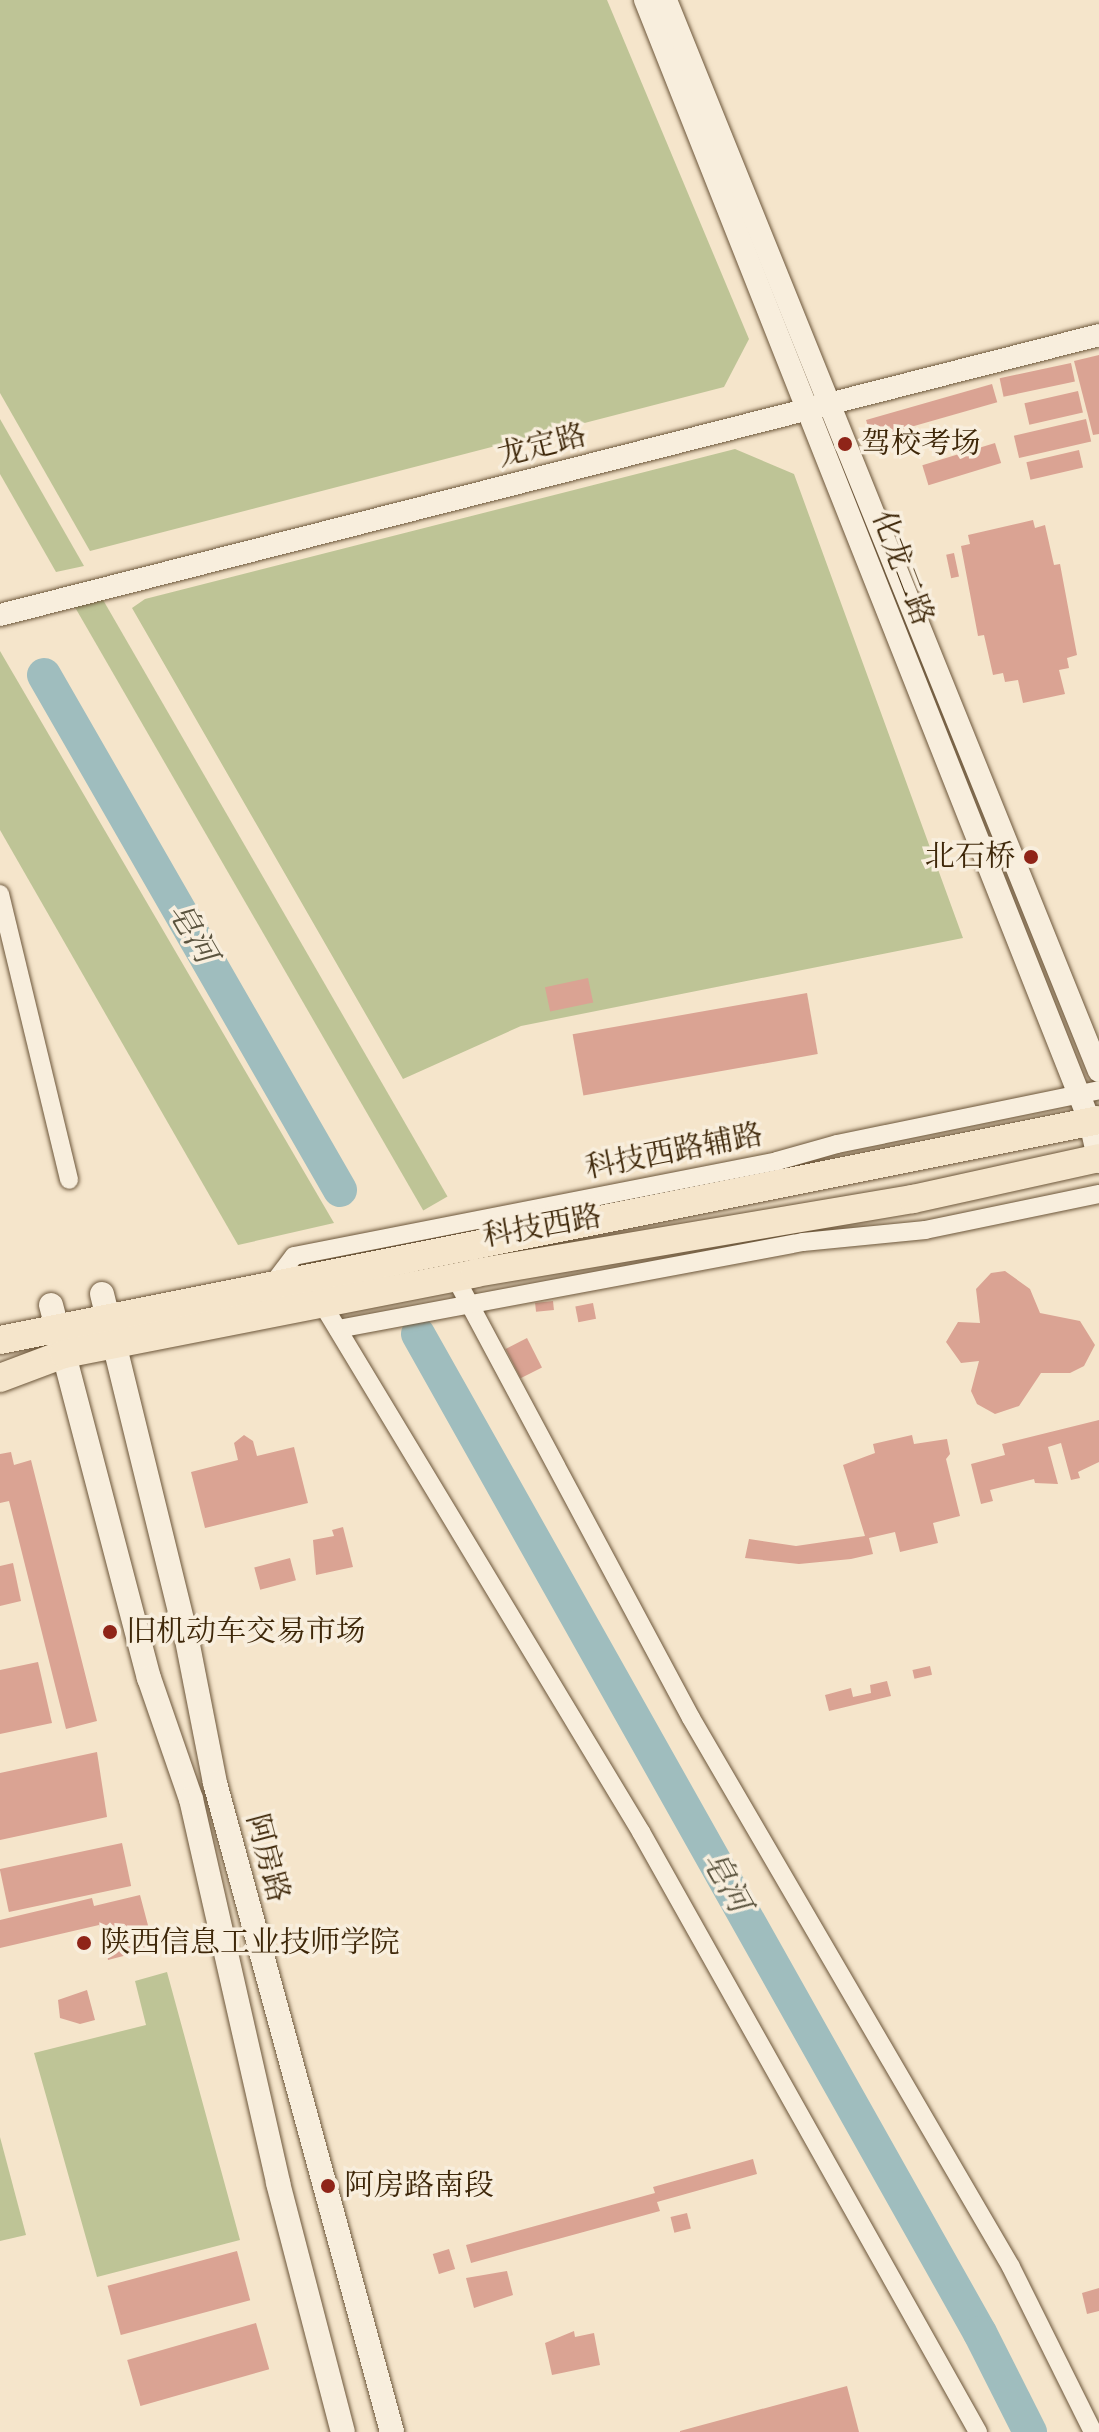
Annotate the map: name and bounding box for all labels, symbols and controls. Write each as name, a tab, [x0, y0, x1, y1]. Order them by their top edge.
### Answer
street label: 龙定路	[494, 418, 590, 474]
place label: 驾校考场	[861, 426, 981, 462]
marker: 驾校考场	[836, 435, 854, 453]
street label: 化龙二路	[864, 506, 940, 630]
place label: 北石桥	[925, 839, 1015, 875]
marker: 北石桥	[1022, 848, 1040, 866]
water label: 皂河	[159, 896, 225, 970]
street label: 科技西路辅路	[582, 1117, 766, 1187]
street label: 科技西路	[480, 1199, 604, 1255]
place label: 旧机动车交易市场	[126, 1614, 366, 1650]
marker: 旧机动车交易市场	[101, 1623, 119, 1641]
street label: 阿房路	[238, 1810, 296, 1906]
water label: 皂河	[694, 1845, 758, 1919]
place label: 陕西信息工业技师学院	[100, 1925, 400, 1961]
marker: 陕西信息工业技师学院	[75, 1934, 93, 1952]
place label: 阿房路南段	[344, 2168, 494, 2204]
marker: 阿房路南段	[319, 2177, 337, 2195]

